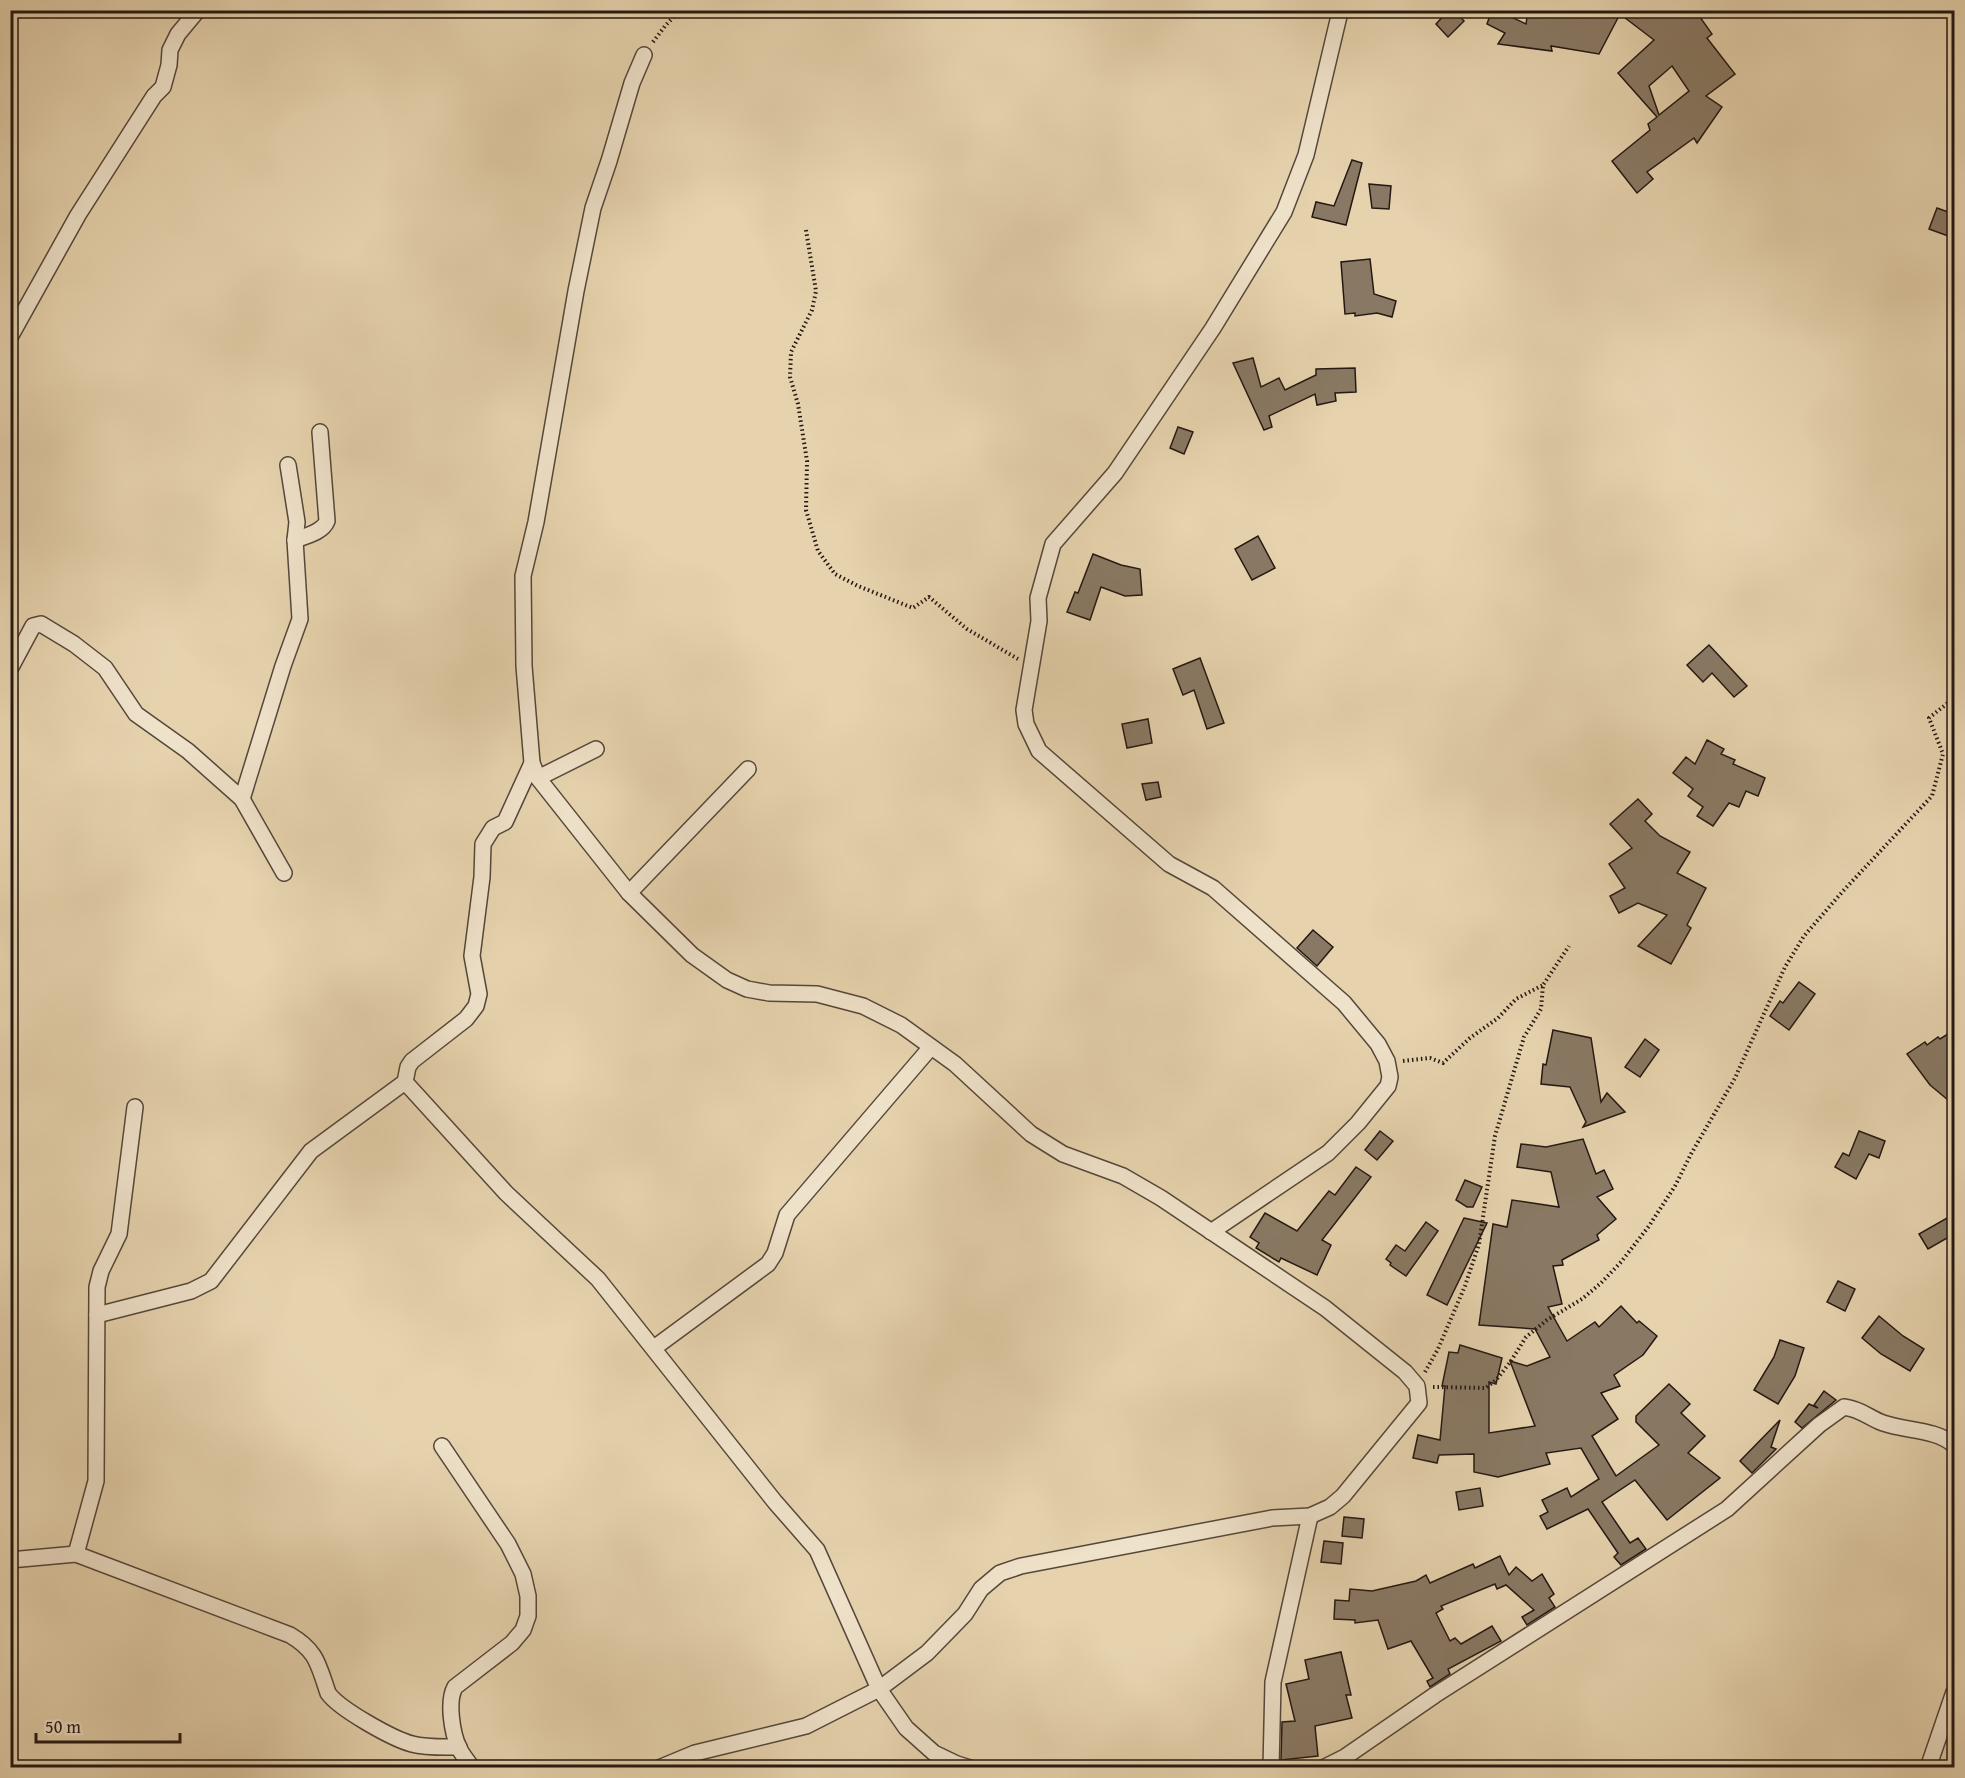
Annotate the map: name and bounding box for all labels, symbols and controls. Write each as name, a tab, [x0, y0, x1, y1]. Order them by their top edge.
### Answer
scale bar	[36, 1706, 180, 1744]
text: 50 m	[45, 1713, 81, 1740]

